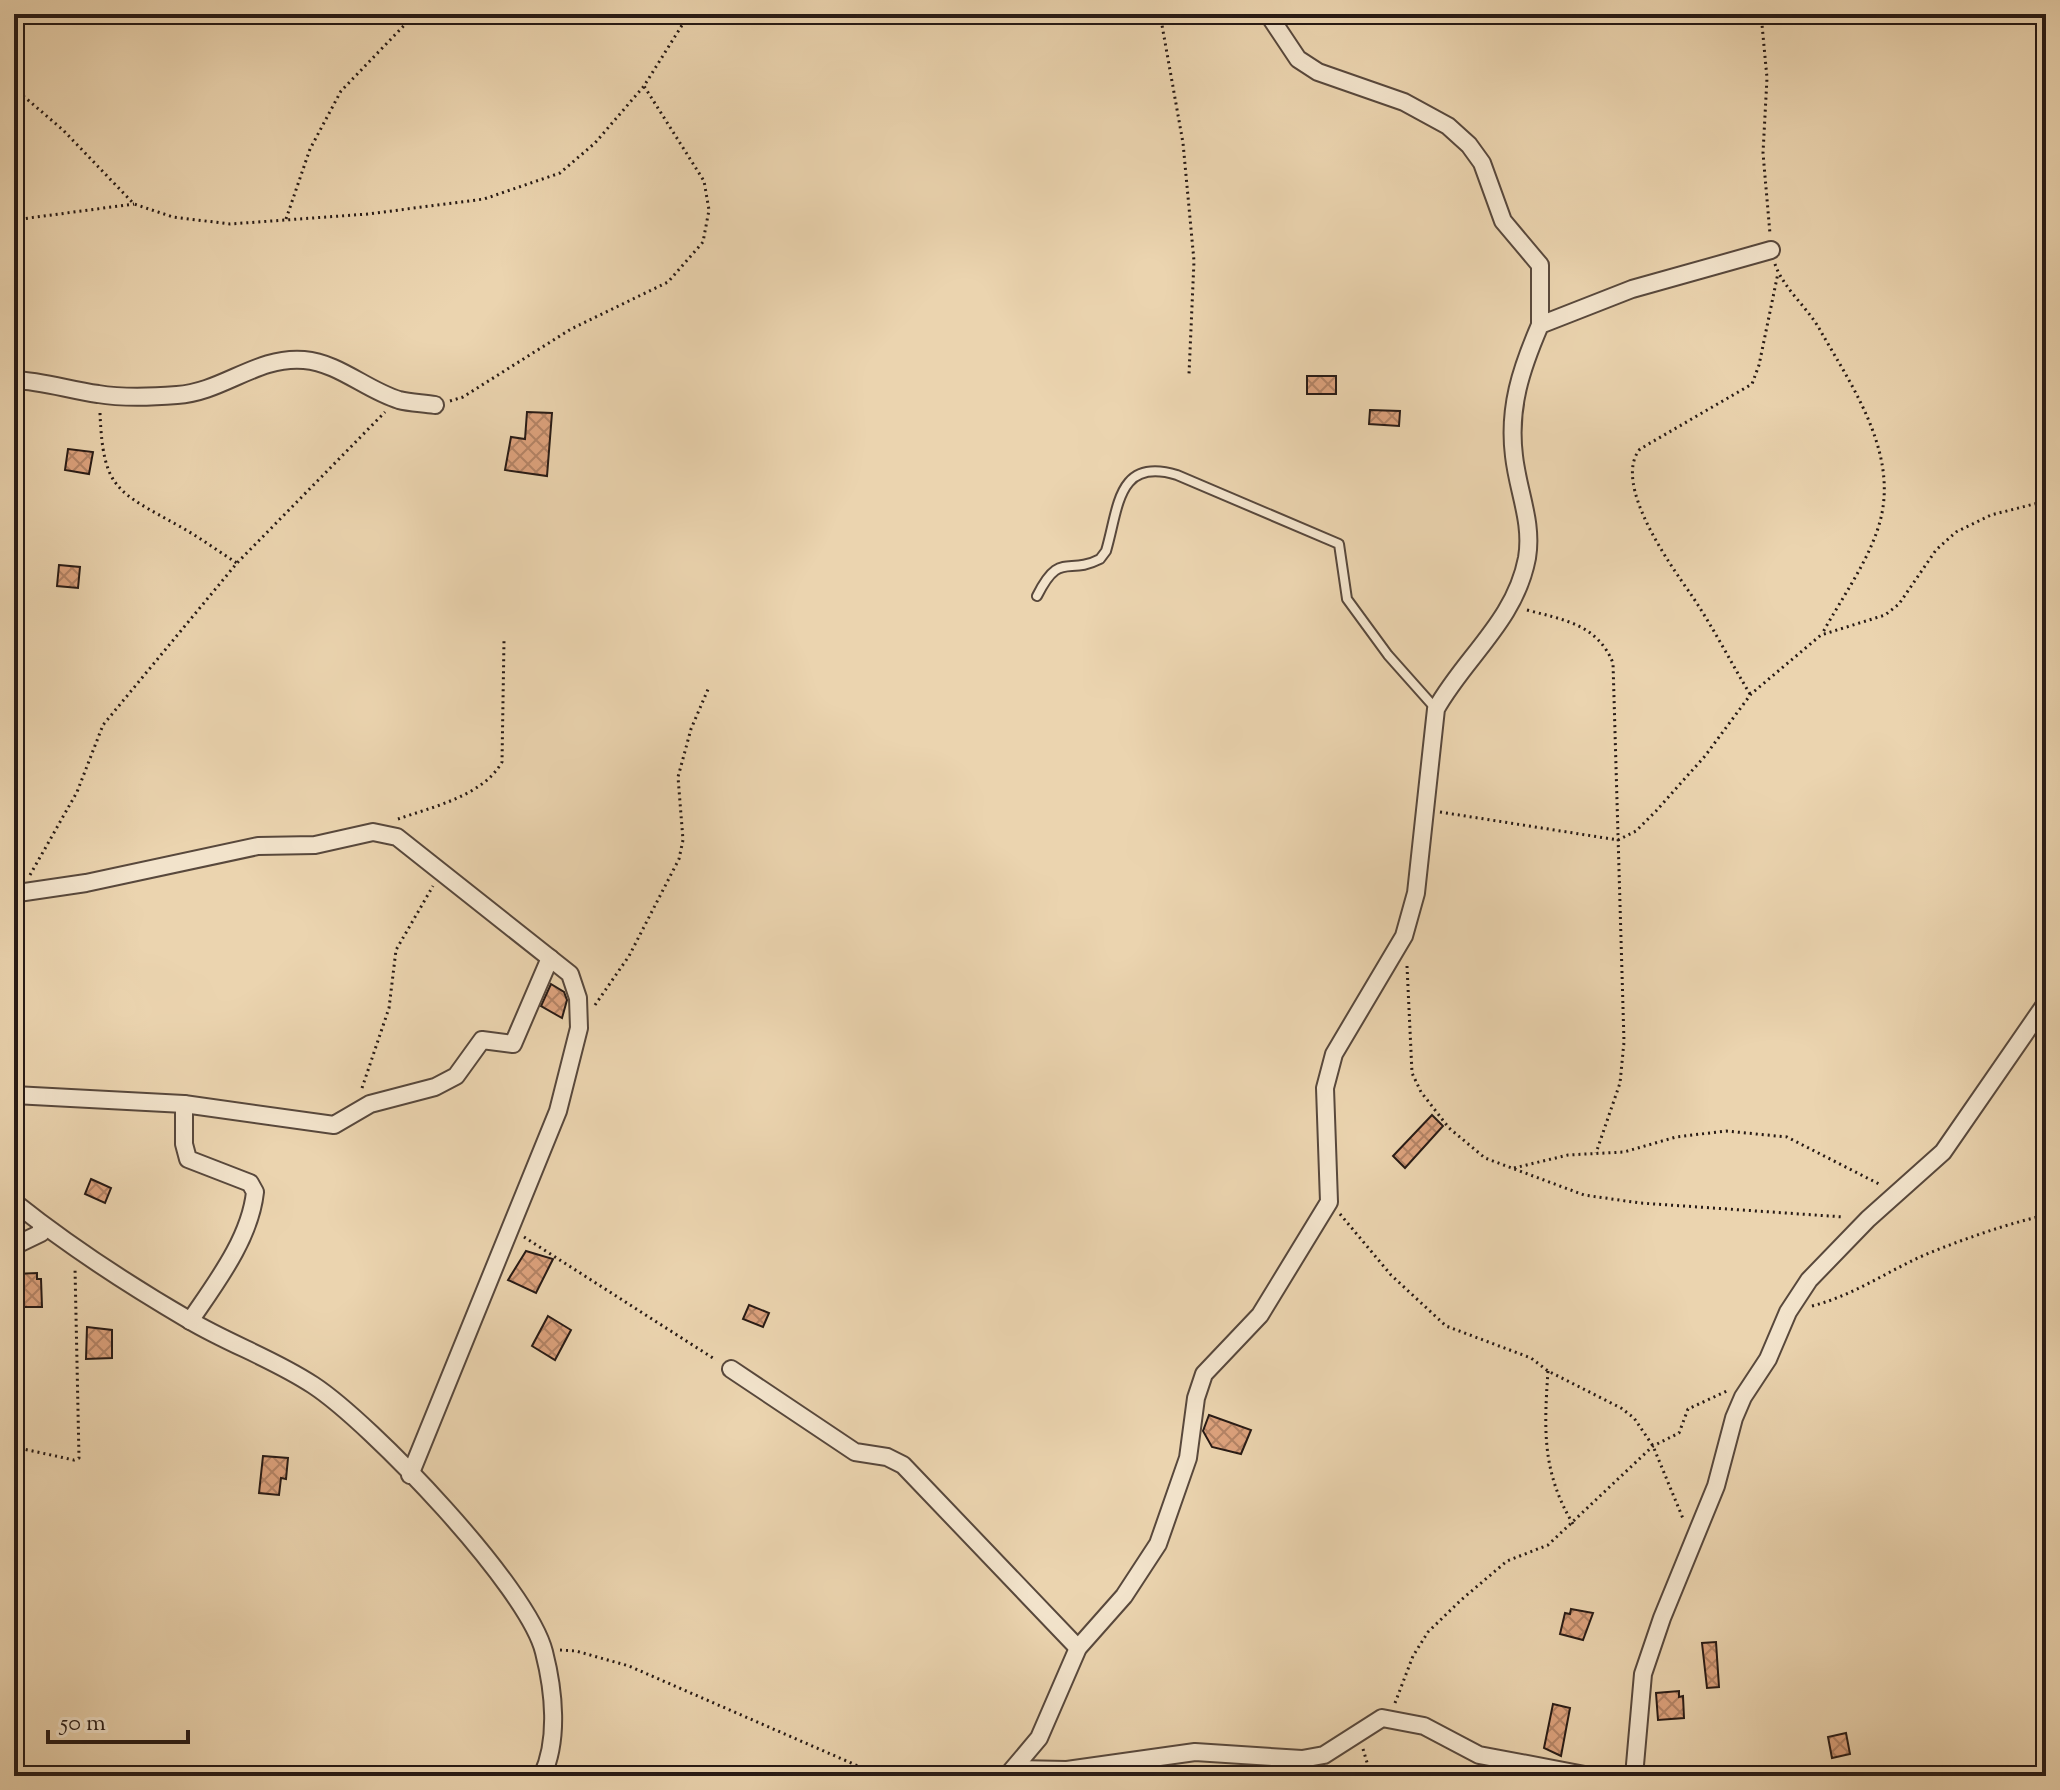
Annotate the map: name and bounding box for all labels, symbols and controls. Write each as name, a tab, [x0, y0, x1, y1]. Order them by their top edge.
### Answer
scale bar	[48, 1694, 188, 1744]
text: 50 m	[58, 1707, 106, 1741]

